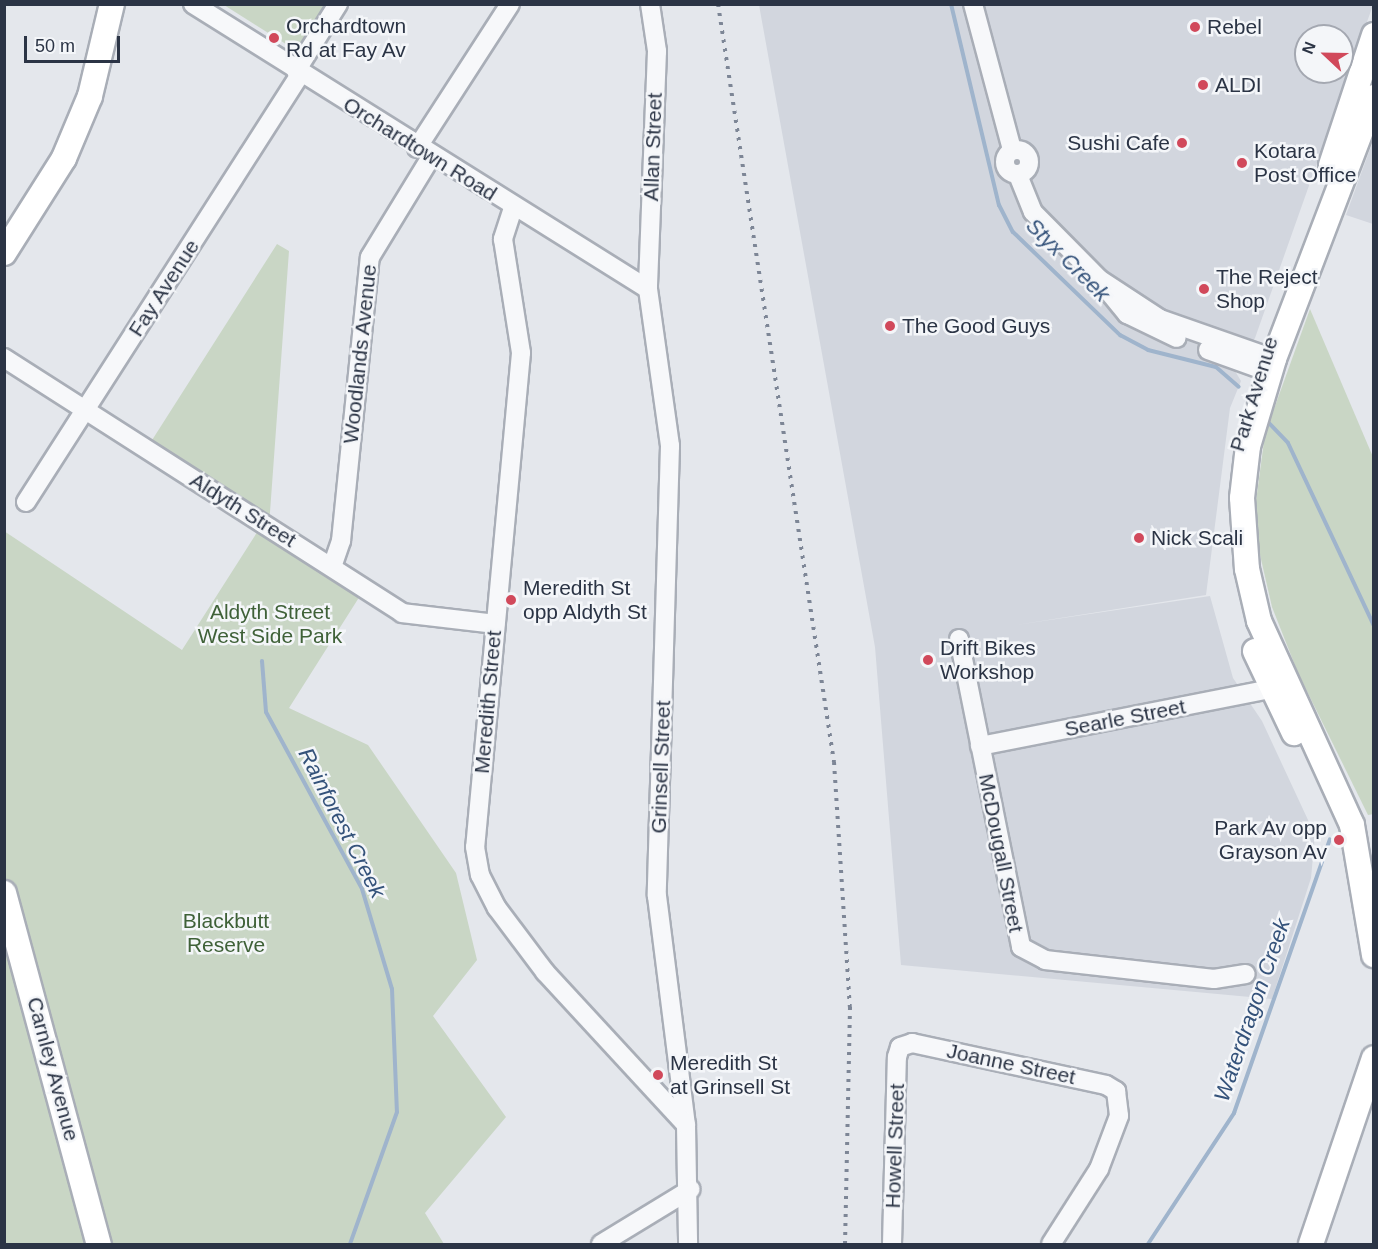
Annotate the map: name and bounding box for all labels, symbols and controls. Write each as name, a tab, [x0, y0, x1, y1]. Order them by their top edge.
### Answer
place label: Orchardtown Rd at Fay Av	[286, 13, 407, 63]
place label: Rebel	[1207, 14, 1262, 40]
marker: Rebel	[1188, 20, 1202, 34]
scale bar	[27, 24, 123, 62]
north arrow	[1294, 24, 1354, 84]
marker: Orchardtown Rd at Fay Av	[267, 31, 281, 45]
text: 50 m	[35, 36, 75, 56]
text: N	[1299, 39, 1319, 56]
place label: ALDI	[1215, 72, 1262, 98]
marker: ALDI	[1196, 78, 1210, 92]
street label: Orchardtown Road	[339, 92, 501, 206]
street label: Allan Street	[639, 92, 667, 202]
place label: Sushi Cafe	[1067, 130, 1170, 156]
marker: Sushi Cafe	[1175, 136, 1189, 150]
place label: Kotara Post Office	[1254, 138, 1356, 188]
marker: Kotara Post Office	[1235, 156, 1249, 170]
water label: Styx Creek	[1021, 213, 1115, 307]
street label: Fay Avenue	[123, 234, 205, 342]
street label: Woodlands Avenue	[338, 262, 382, 446]
place label: The Reject Shop	[1216, 264, 1318, 314]
marker: The Reject Shop	[1197, 282, 1211, 296]
place label: The Good Guys	[902, 313, 1050, 339]
marker: The Good Guys	[883, 319, 897, 333]
street label: Park Avenue	[1224, 333, 1284, 455]
street label: Aldyth Street	[185, 467, 301, 553]
place label: Nick Scali	[1151, 525, 1243, 551]
marker: Nick Scali	[1132, 531, 1146, 545]
place label: Meredith St opp Aldyth St	[523, 575, 648, 625]
marker: Meredith St opp Aldyth St	[504, 593, 518, 607]
park label: Aldyth Street West Side Park	[198, 599, 342, 649]
street label: Meredith Street	[469, 629, 507, 775]
place label: Drift Bikes Workshop	[940, 635, 1036, 685]
marker: Drift Bikes Workshop	[921, 653, 935, 667]
street label: Searle Street	[1062, 694, 1188, 742]
street label: Grinsell Street	[646, 700, 676, 834]
water label: Rainforest Creek	[293, 743, 391, 903]
street label: McDougall Street	[973, 772, 1029, 934]
place label: Park Av opp Grayson Av	[1213, 815, 1327, 865]
marker: Park Av opp Grayson Av	[1332, 833, 1346, 847]
park label: Blackbutt Reserve	[183, 908, 269, 958]
water label: Waterdragon Creek	[1208, 915, 1296, 1105]
street label: Carnley Avenue	[22, 994, 84, 1144]
street label: Joanne Street	[944, 1038, 1078, 1090]
place label: Meredith St at Grinsell St	[670, 1050, 790, 1100]
marker: Meredith St at Grinsell St	[651, 1068, 665, 1082]
street label: Howell Street	[880, 1083, 910, 1209]

